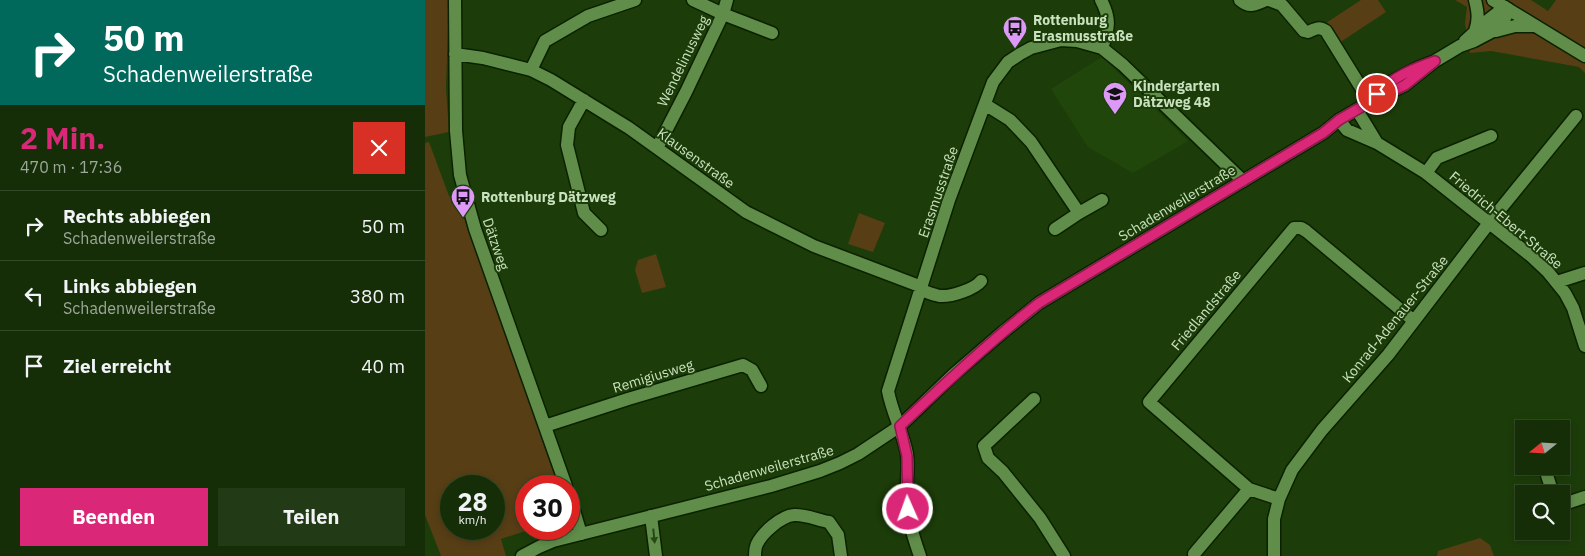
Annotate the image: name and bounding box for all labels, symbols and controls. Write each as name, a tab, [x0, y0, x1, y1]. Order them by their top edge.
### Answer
place label: Rottenburg Erasmusstraße	[1033, 11, 1133, 45]
street label: Wendelinusweg	[653, 12, 713, 110]
text: 50 m	[103, 15, 185, 61]
bus stop icon: Rottenburg Erasmusstraße	[1002, 15, 1028, 49]
icon: right	[20, 20, 85, 85]
text: Schadenweilerstraße	[103, 59, 313, 88]
pin	[1356, 73, 1398, 115]
place label: Kindergarten Dätzweg 48	[1133, 77, 1220, 111]
icon: arrive	[1363, 80, 1391, 108]
school or university icon: Kindergarten Dätzweg 48	[1102, 81, 1128, 115]
text: 2 Min.	[20, 118, 105, 157]
button: close	[353, 122, 405, 174]
street label: Klausenstraße	[654, 124, 739, 192]
street label: Erasmusstraße	[914, 144, 962, 240]
text: 470 m · 17:36	[20, 157, 122, 177]
street label: Schadenweilerstraße	[1115, 161, 1239, 245]
street label: Friedrich-Ebert-Straße	[1446, 167, 1567, 273]
bus stop icon: Rottenburg Dätzweg	[450, 184, 476, 218]
place label: Rottenburg Dätzweg	[481, 188, 616, 206]
text: Rechts abbiegen	[63, 204, 211, 228]
icon: right	[20, 212, 48, 240]
text: 50 m	[361, 214, 405, 238]
street label: Dätzweg	[479, 216, 514, 273]
text: Schadenweilerstraße	[63, 228, 216, 248]
street label: Konrad-Adenauer-Straße	[1338, 251, 1452, 386]
street label: Friedlandstraße	[1167, 266, 1245, 354]
text: Links abbiegen	[63, 274, 197, 298]
icon: left	[20, 282, 48, 310]
text: 380 m	[350, 284, 405, 308]
text: Schadenweilerstraße	[63, 298, 216, 318]
icon: arrive	[20, 352, 48, 380]
text: Ziel erreicht	[63, 354, 171, 378]
text: 40 m	[361, 354, 405, 378]
street label: Remigiusweg	[610, 355, 696, 397]
north arrow	[1515, 420, 1570, 475]
map controls	[1515, 420, 1570, 540]
street label: Schadenweilerstraße	[702, 441, 836, 495]
speed limit sign: 30	[515, 475, 580, 540]
position arrow	[881, 482, 933, 534]
text: 28	[457, 485, 488, 518]
button: search	[1515, 485, 1570, 540]
button: Beenden	[20, 488, 208, 546]
button: Teilen	[218, 488, 405, 546]
text: km/h	[458, 512, 487, 527]
one-way arrow	[650, 528, 658, 544]

